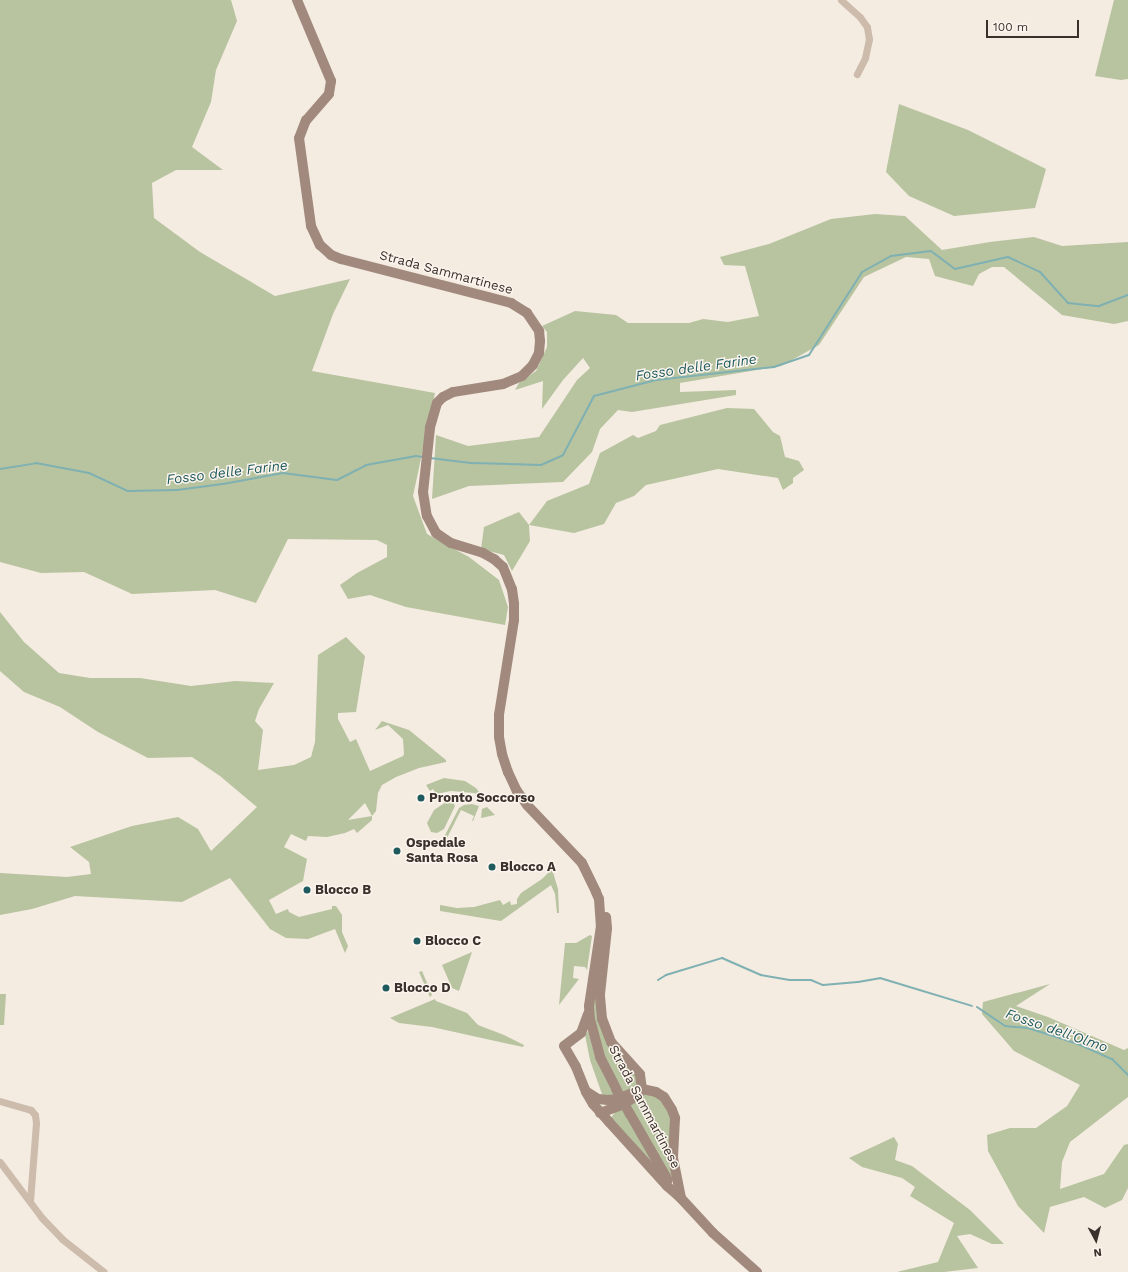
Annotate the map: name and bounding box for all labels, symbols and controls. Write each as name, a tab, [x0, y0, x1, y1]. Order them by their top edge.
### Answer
scale bar	[988, 12, 1081, 38]
text: 100 m	[993, 20, 1028, 34]
street label: Strada Sammartinese	[378, 248, 514, 298]
water label: Fosso delle Farine	[634, 350, 758, 384]
water label: Fosso delle Farine	[165, 456, 289, 488]
place label: Pronto Soccorso	[429, 790, 535, 806]
marker: Pronto Soccorso	[416, 793, 426, 803]
place label: Ospedale Santa Rosa	[406, 836, 478, 867]
marker: Ospedale Santa Rosa	[391, 845, 403, 857]
place label: Blocco A	[500, 859, 556, 875]
marker: Blocco A	[487, 862, 497, 872]
place label: Blocco B	[315, 882, 371, 898]
marker: Blocco B	[302, 885, 312, 895]
place label: Blocco C	[425, 933, 481, 949]
marker: Blocco C	[412, 936, 422, 946]
place label: Blocco D	[394, 980, 451, 996]
marker: Blocco D	[381, 983, 391, 993]
water label: Fosso dell'Olmo	[1004, 1005, 1110, 1055]
street label: Strada Sammartinese	[605, 1043, 683, 1171]
north arrow	[1076, 1220, 1116, 1260]
text: N	[1093, 1245, 1102, 1259]

